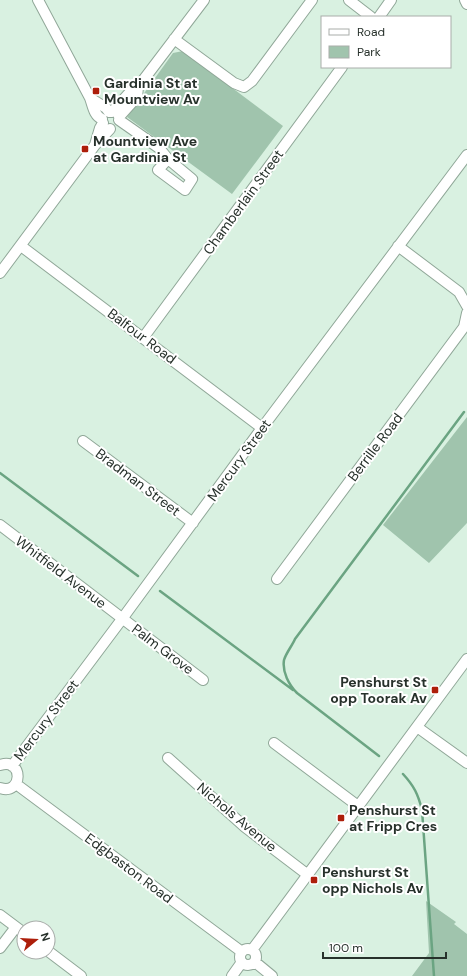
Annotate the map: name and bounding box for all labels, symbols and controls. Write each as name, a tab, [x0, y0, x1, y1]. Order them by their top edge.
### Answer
legend	[321, 16, 451, 68]
text: Road	[357, 24, 385, 40]
text: Park	[357, 44, 381, 60]
place label: Gardinia St at Mountview Av	[104, 74, 200, 108]
marker: Gardinia St at Mountview Av	[91, 86, 101, 96]
place label: Mountview Ave at Gardinia St	[93, 132, 197, 166]
marker: Mountview Ave at Gardinia St	[80, 144, 90, 154]
street label: Chamberlain Street	[199, 146, 287, 258]
street label: Balfour Road	[104, 304, 180, 368]
street label: Berrille Road	[344, 409, 406, 485]
street label: Mercury Street	[203, 415, 275, 505]
street label: Bradman Street	[92, 444, 184, 520]
street label: Whitfield Avenue	[12, 532, 110, 612]
street label: Palm Grove	[128, 620, 198, 678]
place label: Penshurst St opp Toorak Av	[330, 673, 427, 707]
street label: Mercury Street	[10, 676, 82, 764]
marker: Penshurst St opp Toorak Av	[430, 685, 440, 695]
street label: Nichols Avenue	[193, 778, 281, 856]
place label: Penshurst St at Fripp Cres	[349, 801, 437, 835]
marker: Penshurst St at Fripp Cres	[336, 813, 346, 823]
street label: Edgbaston Road	[81, 829, 177, 907]
place label: Penshurst St opp Nichols Av	[322, 863, 424, 897]
marker: Penshurst St opp Nichols Av	[309, 875, 319, 885]
north arrow	[16, 920, 56, 960]
text: N	[38, 931, 53, 943]
scale bar	[323, 934, 446, 960]
text: 100 m	[329, 940, 363, 956]

